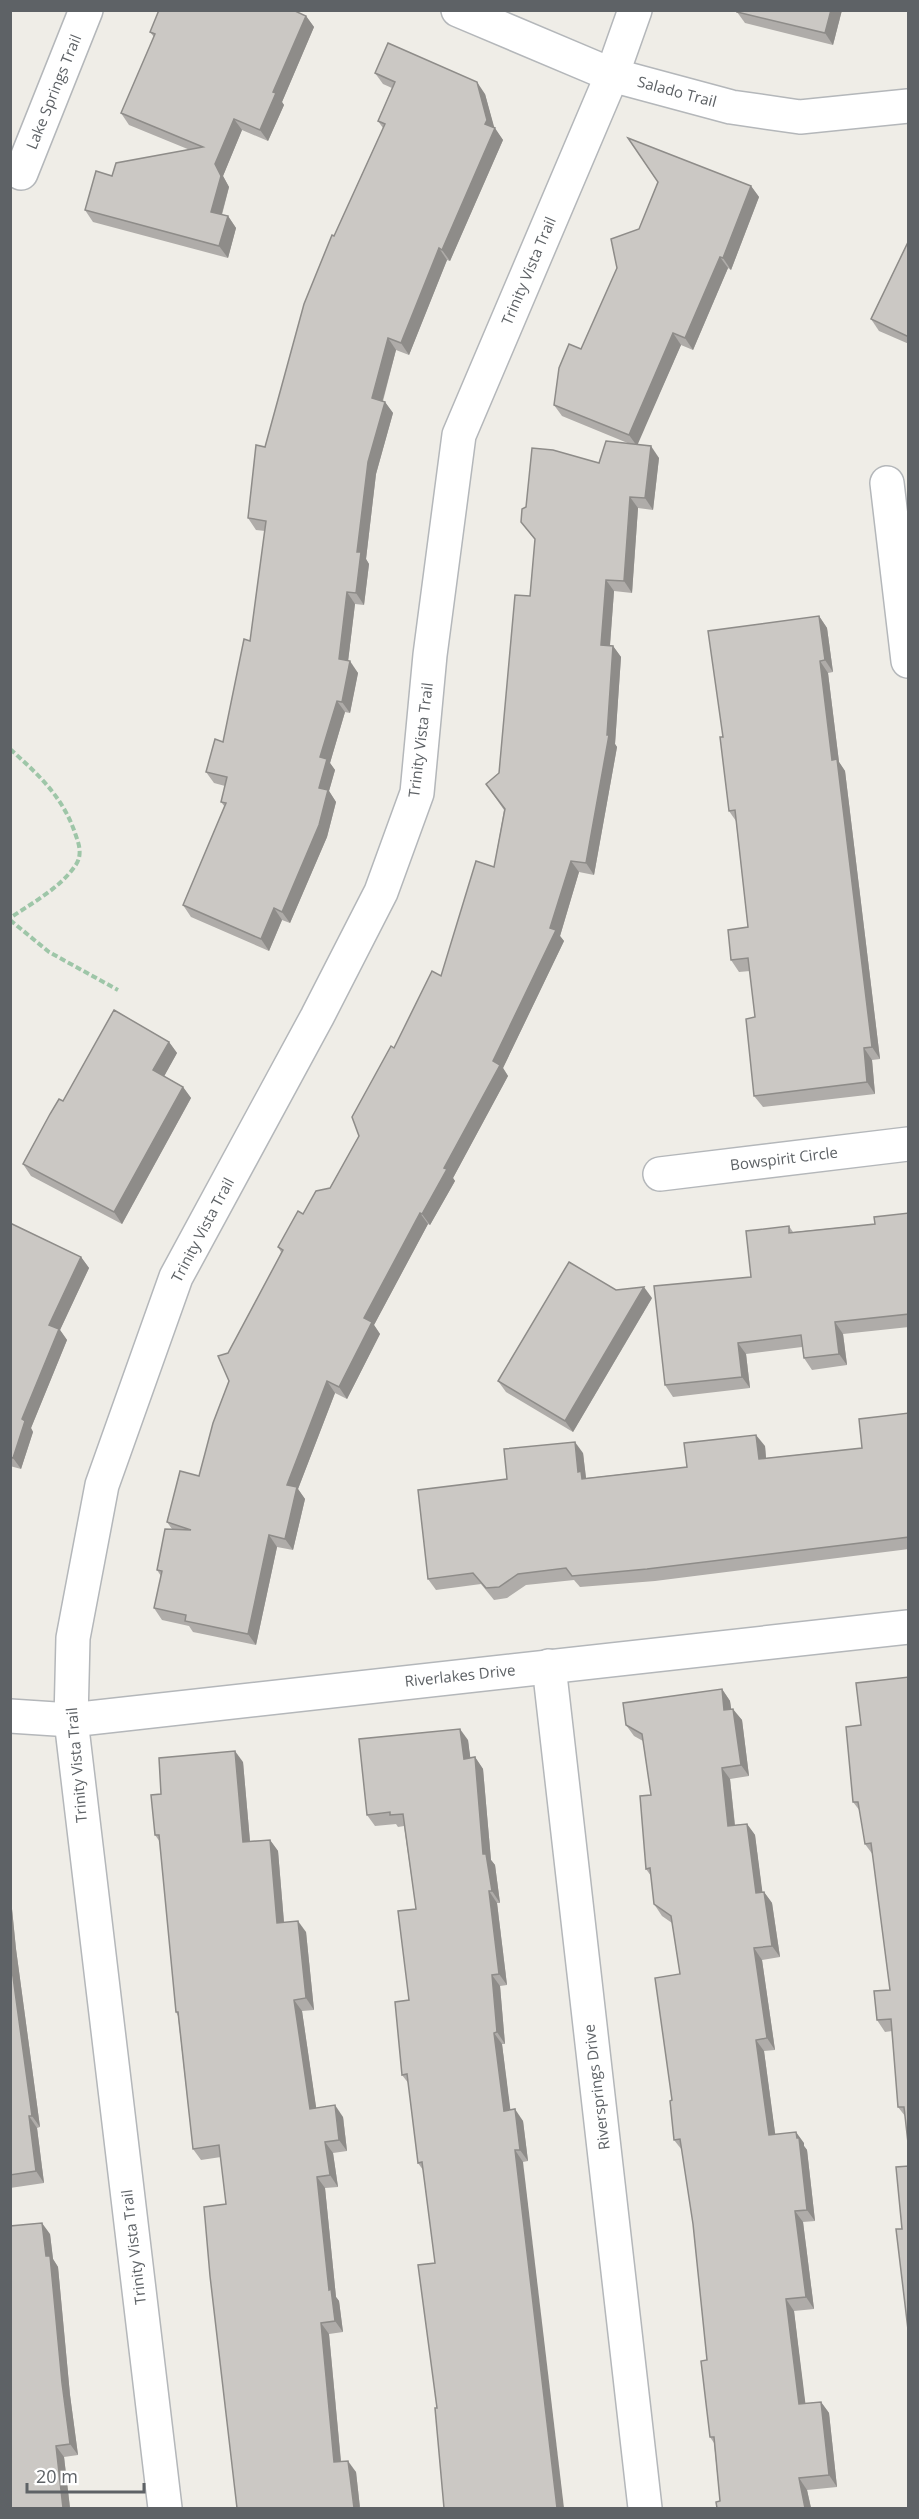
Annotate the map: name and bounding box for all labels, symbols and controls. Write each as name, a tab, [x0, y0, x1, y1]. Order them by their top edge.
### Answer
street label: Lake Springs Trail	[21, 31, 85, 152]
street label: Salado Trail	[636, 71, 719, 111]
street label: Trinity Vista Trail	[496, 213, 560, 328]
street label: Trinity Vista Trail	[403, 681, 437, 799]
street label: Bowspirit Circle	[729, 1141, 839, 1175]
street label: Trinity Vista Trail	[166, 1174, 238, 1285]
street label: Riverlakes Drive	[404, 1659, 516, 1691]
street label: Trinity Vista Trail	[61, 1707, 91, 1824]
street label: Riversprings Drive	[578, 2023, 614, 2151]
street label: Trinity Vista Trail	[116, 2188, 150, 2306]
scale bar	[27, 2456, 144, 2494]
text: 20 m	[36, 2464, 78, 2488]

